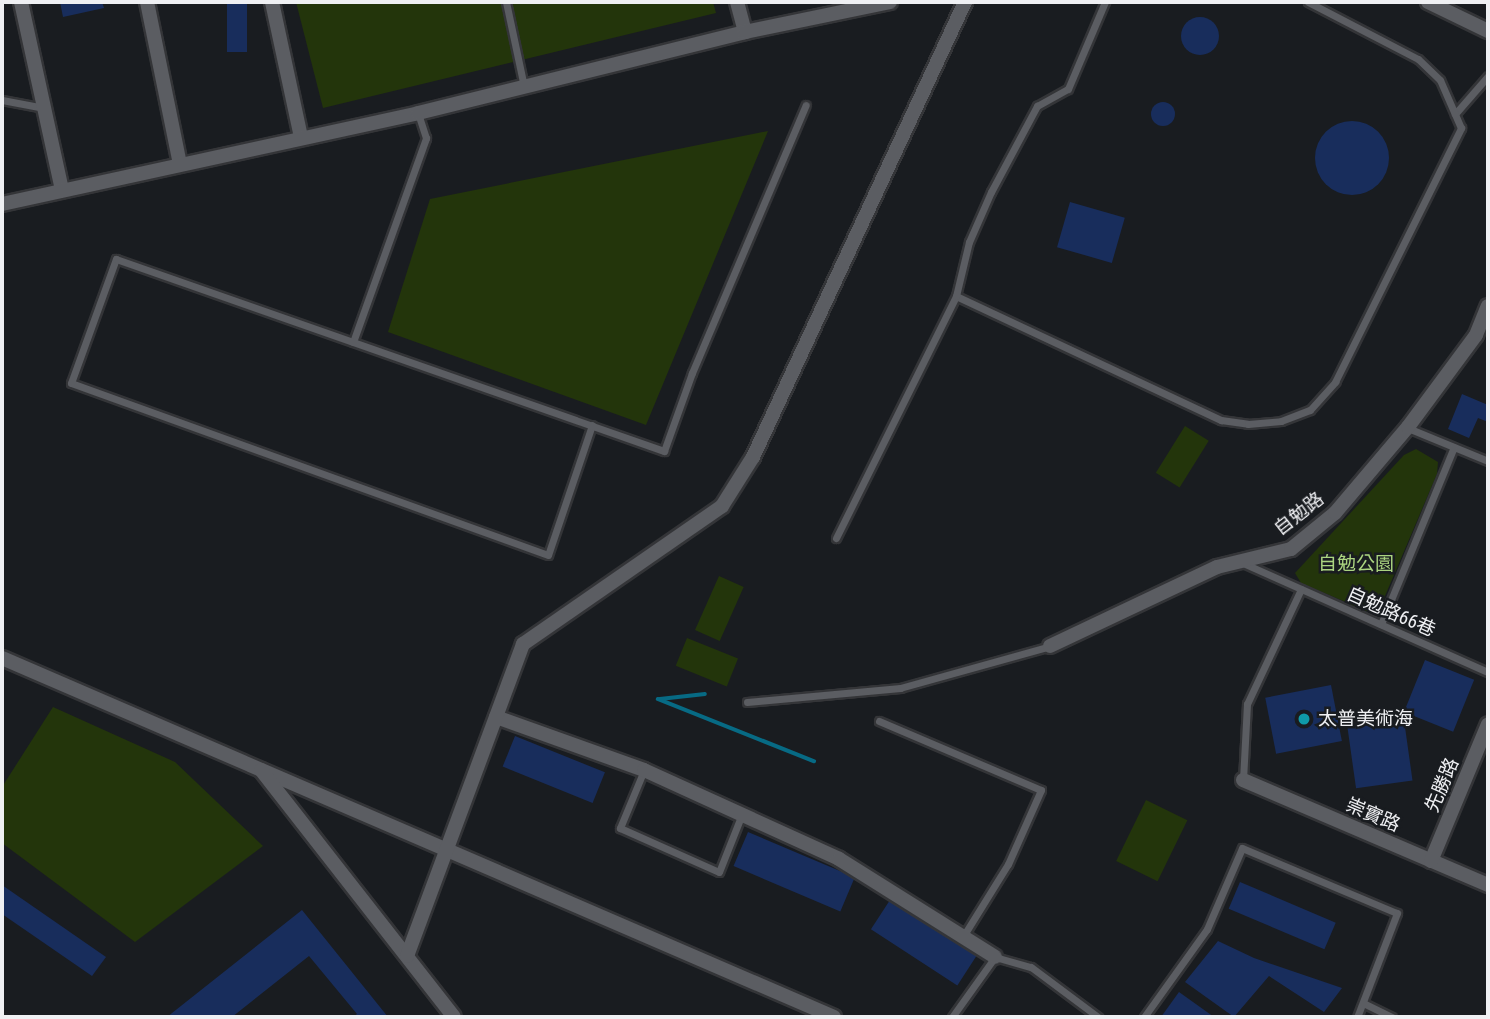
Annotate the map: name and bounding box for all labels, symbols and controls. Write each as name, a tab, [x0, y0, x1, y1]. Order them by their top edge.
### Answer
street label: 自勉路	[1270, 487, 1328, 541]
park label: 自勉公園	[1318, 553, 1394, 575]
street label: 自勉路66巷	[1343, 582, 1439, 642]
place label: 太普美術海	[1318, 708, 1413, 730]
marker: 太普美術海	[1296, 711, 1312, 727]
street label: 先勝路	[1420, 754, 1464, 816]
street label: 崇實路	[1342, 793, 1404, 837]

